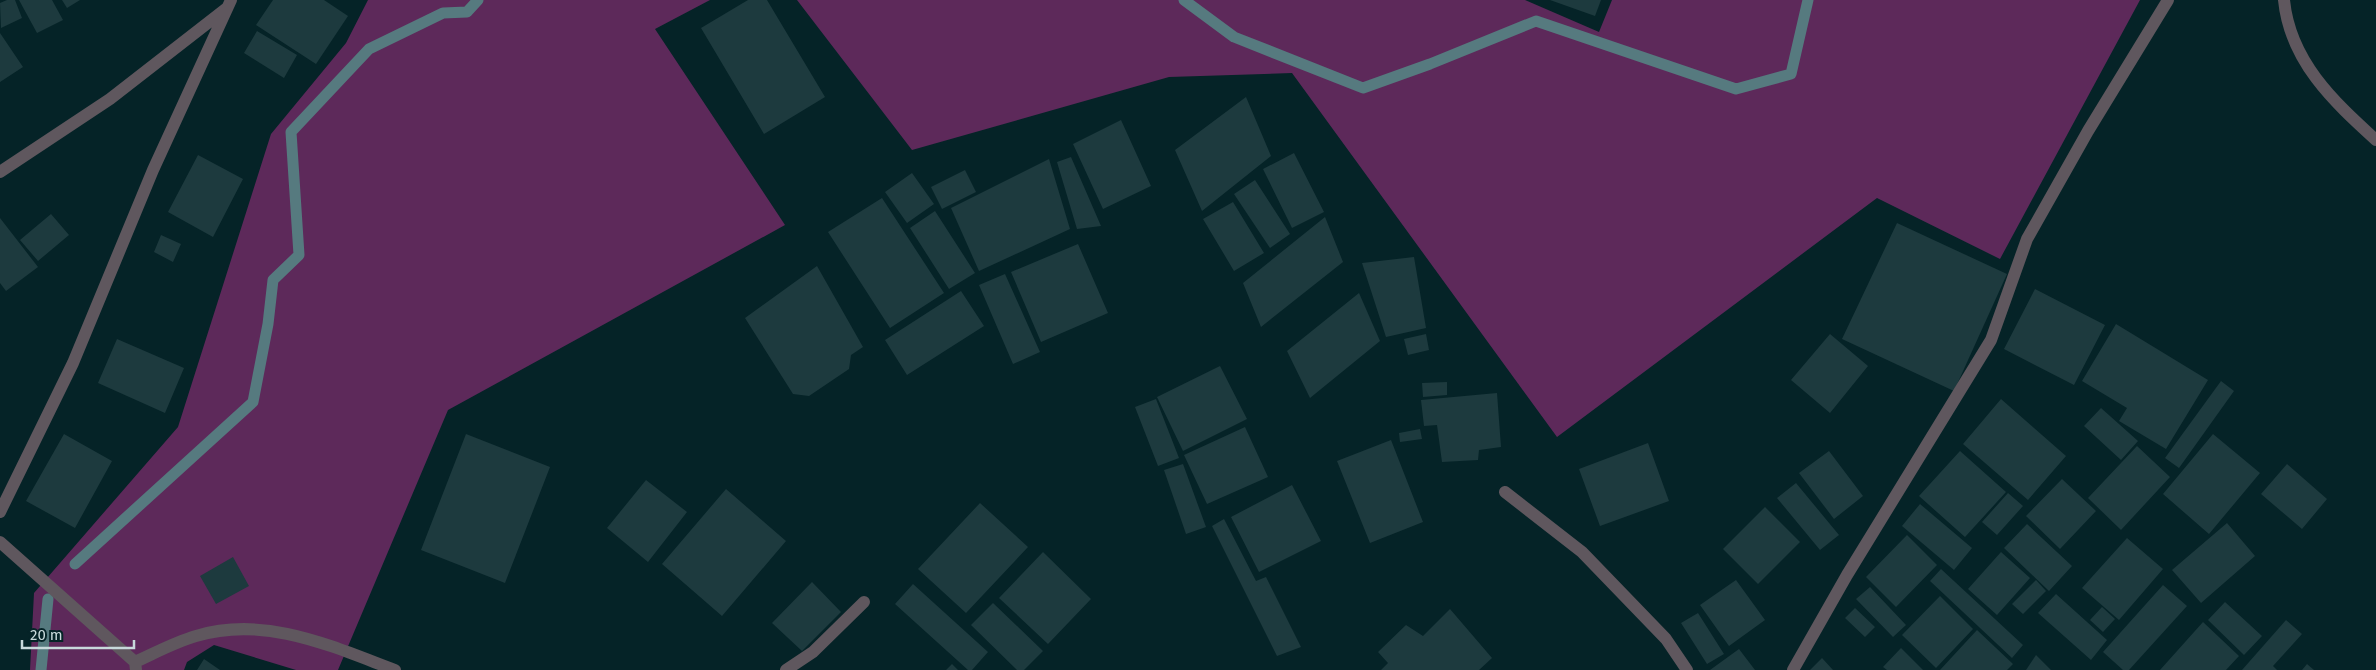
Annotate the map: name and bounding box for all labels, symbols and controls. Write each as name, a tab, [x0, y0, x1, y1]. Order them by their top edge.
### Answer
scale bar	[22, 618, 135, 650]
text: 20 m	[30, 626, 63, 644]

